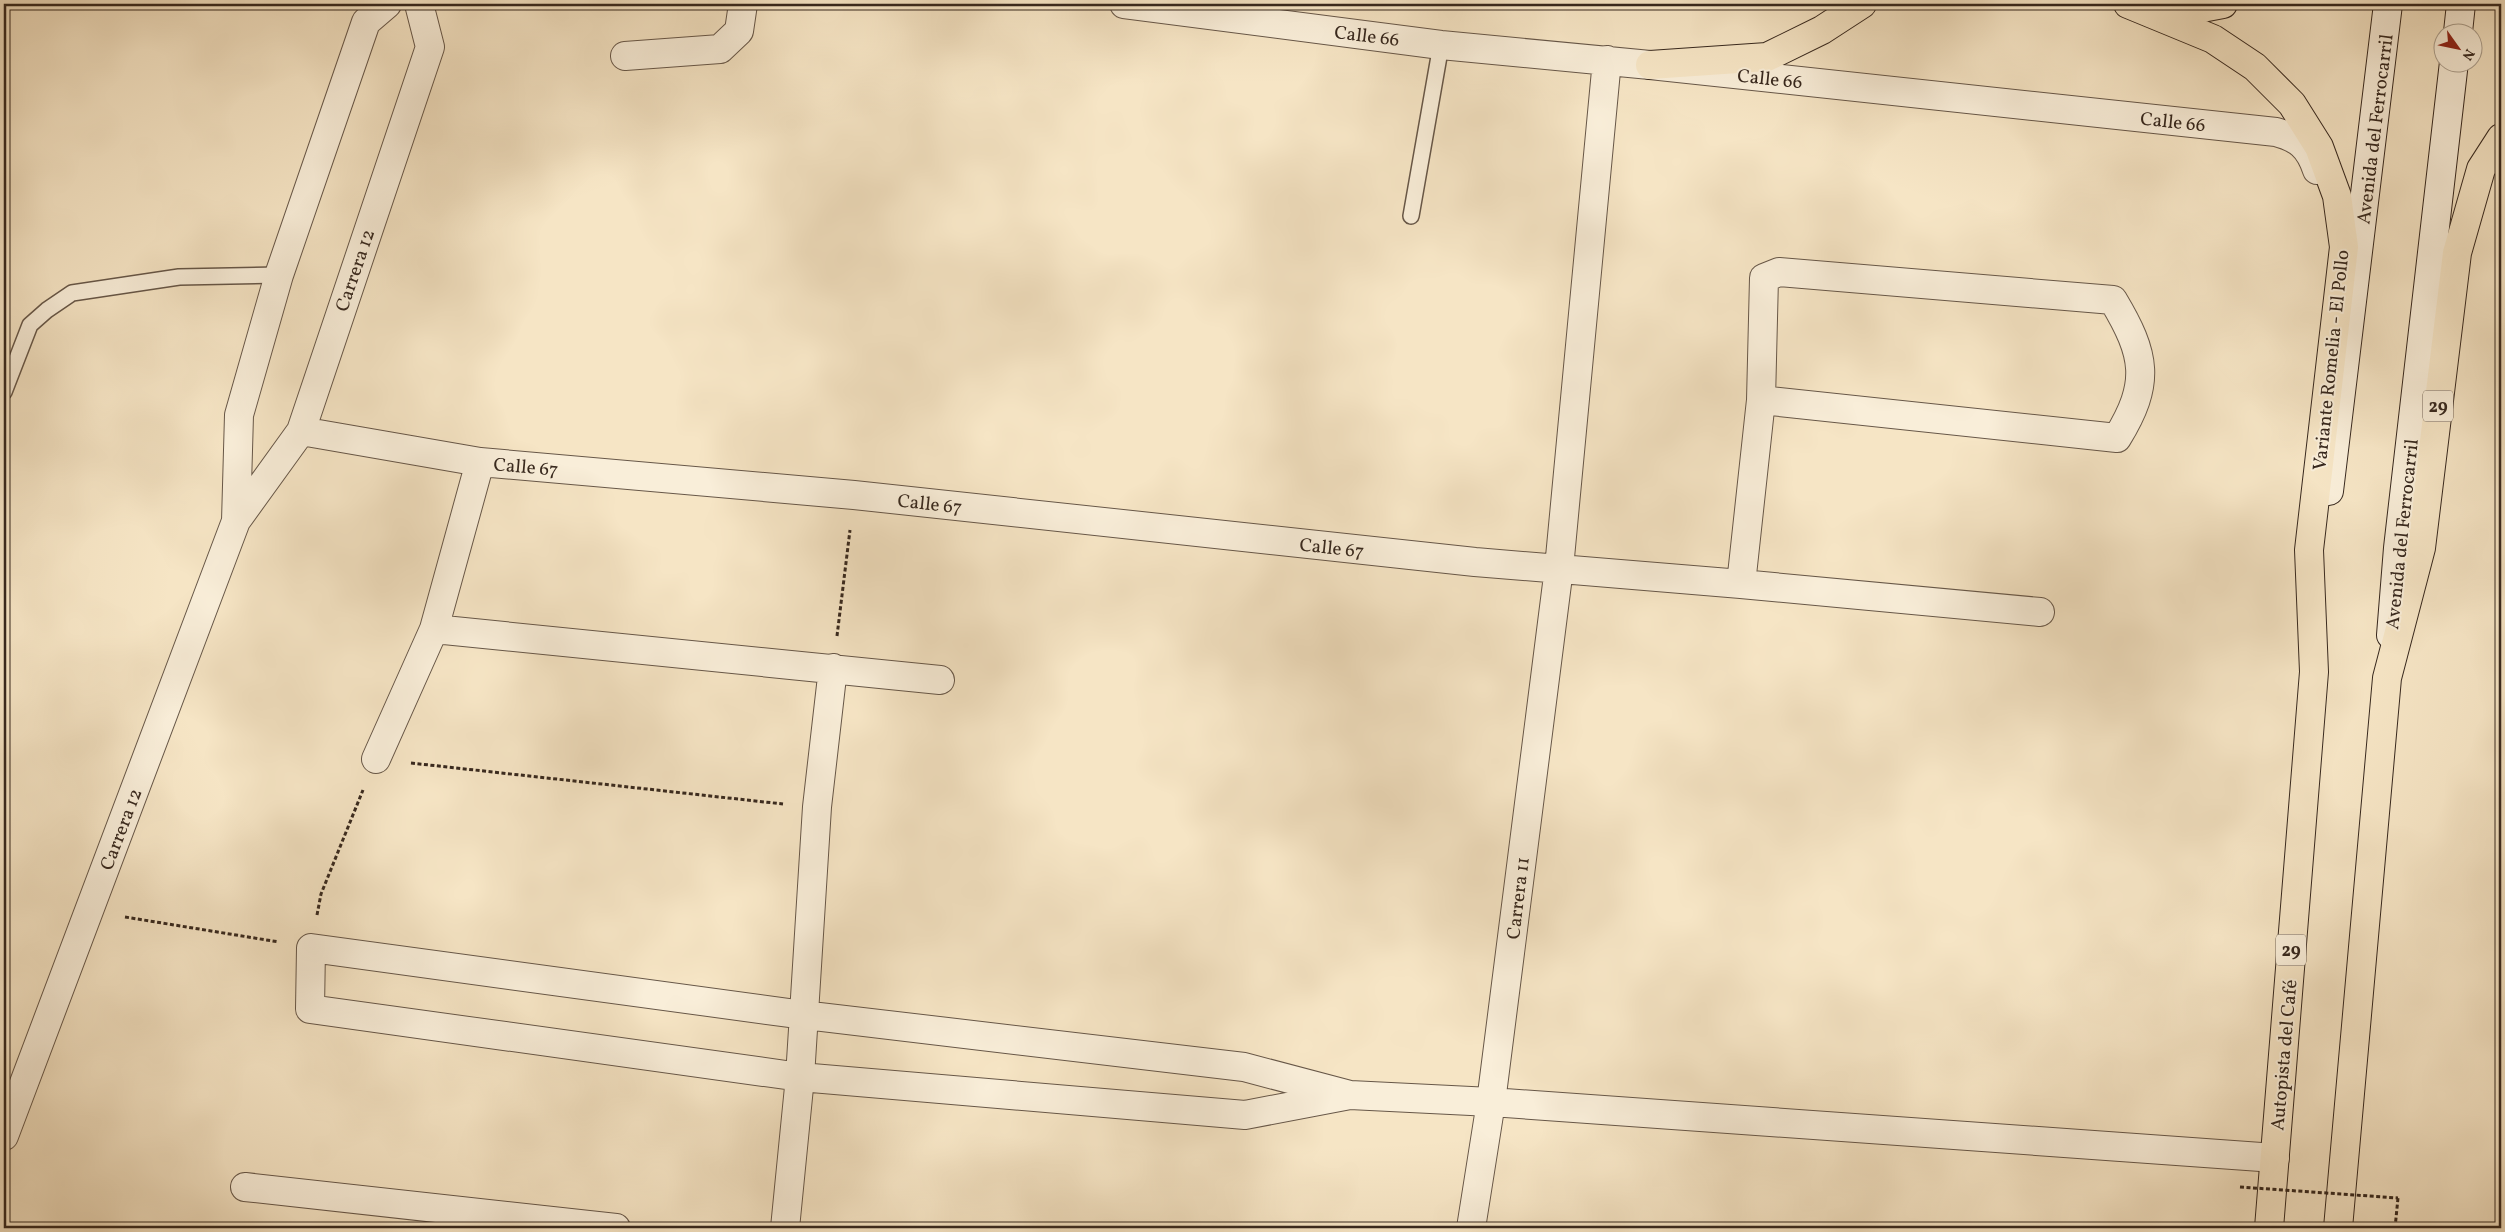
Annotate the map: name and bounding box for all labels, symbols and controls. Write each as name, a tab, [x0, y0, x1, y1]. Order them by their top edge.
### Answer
street label: Calle 66	[1333, 20, 1401, 54]
north arrow	[2432, 22, 2482, 72]
street label: Avenida del Ferrocarril	[2351, 32, 2401, 226]
text: N	[2457, 45, 2478, 64]
street label: Calle 66	[1736, 64, 1804, 96]
street label: Calle 66	[2139, 107, 2207, 139]
street label: Carrera 12	[330, 226, 382, 315]
street label: Variante Romelia - El Pollo	[2307, 249, 2357, 472]
road number: 29	[2423, 391, 2453, 422]
street label: Avenida del Ferrocarril	[2380, 437, 2426, 631]
street label: Calle 67	[492, 452, 559, 484]
street label: Calle 67	[896, 489, 963, 521]
street label: Calle 67	[1298, 533, 1365, 565]
street label: Carrera 12	[94, 785, 149, 874]
street label: Carrera 11	[1501, 856, 1537, 941]
road number: 29	[2276, 934, 2306, 966]
street label: Autopista del Café	[2265, 979, 2305, 1132]

